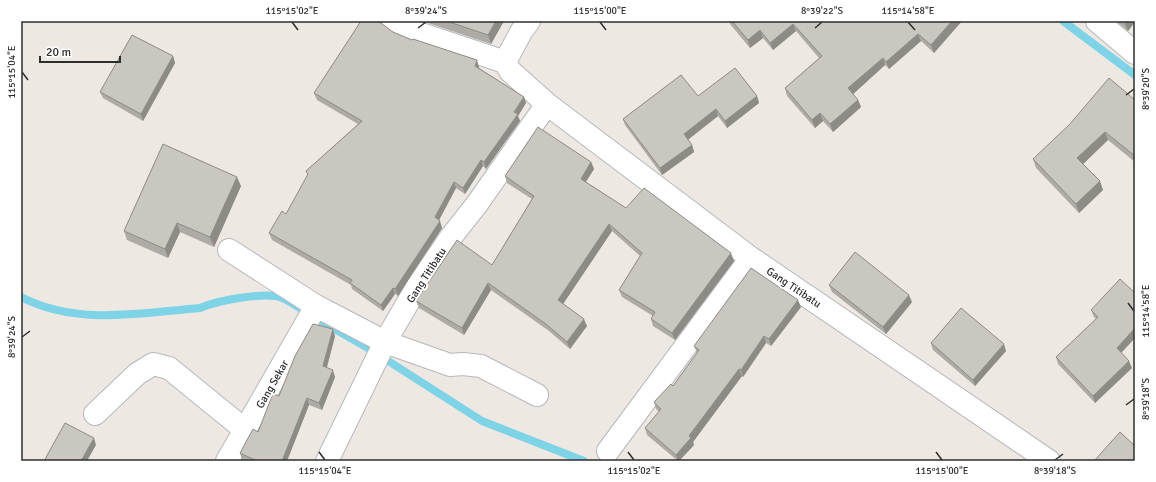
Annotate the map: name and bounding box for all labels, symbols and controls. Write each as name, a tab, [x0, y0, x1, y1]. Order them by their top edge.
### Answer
text: 115°15'02"E	[265, 5, 319, 17]
text: 8°39'24"S	[405, 5, 448, 17]
text: 115°15'00"E	[573, 5, 627, 17]
text: 8°39'22"S	[801, 5, 844, 17]
text: 115°14'58"E	[881, 5, 935, 17]
scale bar	[40, 38, 120, 64]
text: 115°15'04"E	[6, 45, 18, 99]
text: 20 m	[46, 45, 71, 60]
text: 8°39'20"S	[1140, 67, 1152, 110]
street label: Gang Titibatu	[404, 245, 449, 305]
street label: Gang Titibatu	[764, 264, 824, 310]
text: 115°14'58"E	[1140, 284, 1152, 338]
text: 8°39'24"S	[6, 315, 18, 358]
street label: Gang Sekar	[253, 358, 291, 411]
text: 8°39'18"S	[1140, 377, 1152, 420]
text: 115°15'04"E	[298, 465, 352, 477]
text: 115°15'02"E	[607, 465, 661, 477]
text: 115°15'00"E	[915, 465, 969, 477]
text: 8°39'18"S	[1034, 465, 1077, 477]

